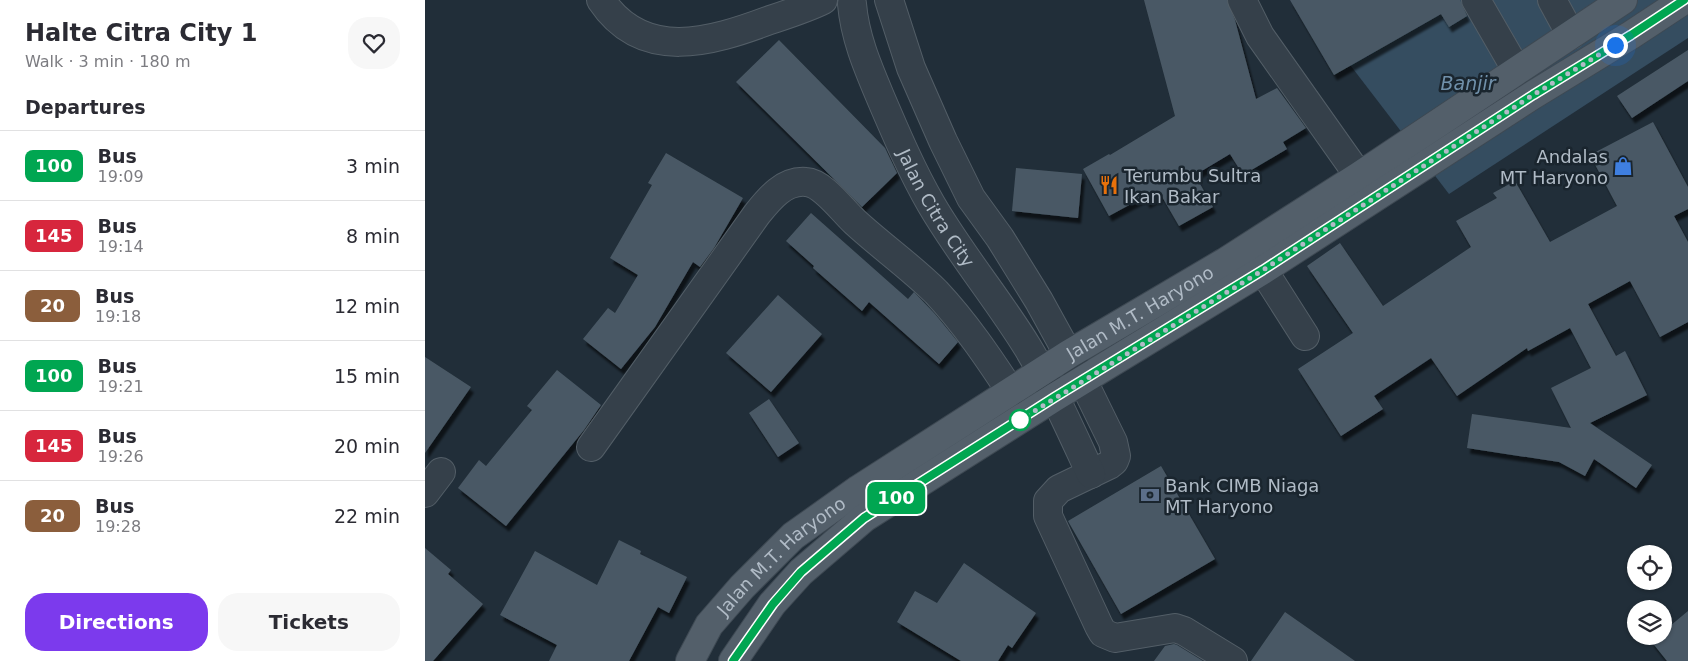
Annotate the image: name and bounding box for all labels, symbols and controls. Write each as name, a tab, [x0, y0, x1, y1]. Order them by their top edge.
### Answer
button: heart	[348, 17, 400, 69]
text: Halte Citra City 1	[25, 19, 257, 47]
your location	[1603, 33, 1628, 58]
text: Walk · 3 min · 180 m	[25, 52, 190, 71]
water label: Banjir	[1440, 72, 1497, 94]
text: Departures	[25, 96, 146, 118]
street label: Jalan Citra City	[893, 144, 980, 271]
text: Bus	[98, 145, 137, 167]
place label: Andalas MT Haryono	[1500, 146, 1608, 188]
text: 100	[35, 155, 73, 176]
text: 3 min	[346, 155, 400, 177]
shop icon: Andalas MT Haryono	[1612, 155, 1634, 177]
place label: Terumbu Sultra Ikan Bakar	[1123, 165, 1261, 207]
text: 19:09	[98, 167, 144, 186]
restaurant icon: Terumbu Sultra Ikan Bakar	[1098, 174, 1120, 196]
text: Bus	[98, 215, 137, 237]
text: 145	[35, 225, 73, 246]
text: 8 min	[346, 225, 400, 247]
text: 19:14	[98, 237, 144, 256]
street label: Jalan M.T. Haryono	[1062, 261, 1217, 364]
text: Bus	[95, 285, 134, 307]
text: 20	[40, 295, 65, 316]
text: 12 min	[334, 295, 400, 317]
text: 19:18	[95, 307, 141, 326]
text: Bus	[98, 355, 137, 377]
text: 100	[35, 365, 73, 386]
text: 15 min	[334, 365, 400, 387]
text: 19:21	[98, 377, 144, 396]
unlabelled marker	[1009, 409, 1031, 431]
text: Bus	[98, 425, 137, 447]
text: 145	[35, 435, 73, 456]
text: 20 min	[334, 435, 400, 457]
text: 19:26	[98, 447, 144, 466]
place label: Bank CIMB Niaga MT Haryono	[1165, 475, 1319, 517]
line badge: 100	[867, 482, 925, 514]
bank icon: Bank CIMB Niaga MT Haryono	[1139, 484, 1161, 506]
text: 100	[877, 487, 915, 508]
street label: Jalan M.T. Haryono	[711, 492, 849, 620]
text: Bus	[95, 495, 134, 517]
text: 20	[40, 505, 65, 526]
text: 22 min	[334, 505, 400, 527]
text: 19:28	[95, 517, 141, 536]
map controls	[1627, 545, 1672, 645]
button: locate	[1627, 545, 1672, 590]
button: Directions	[25, 593, 208, 651]
button: Tickets	[218, 593, 400, 651]
button: layers	[1627, 600, 1672, 645]

